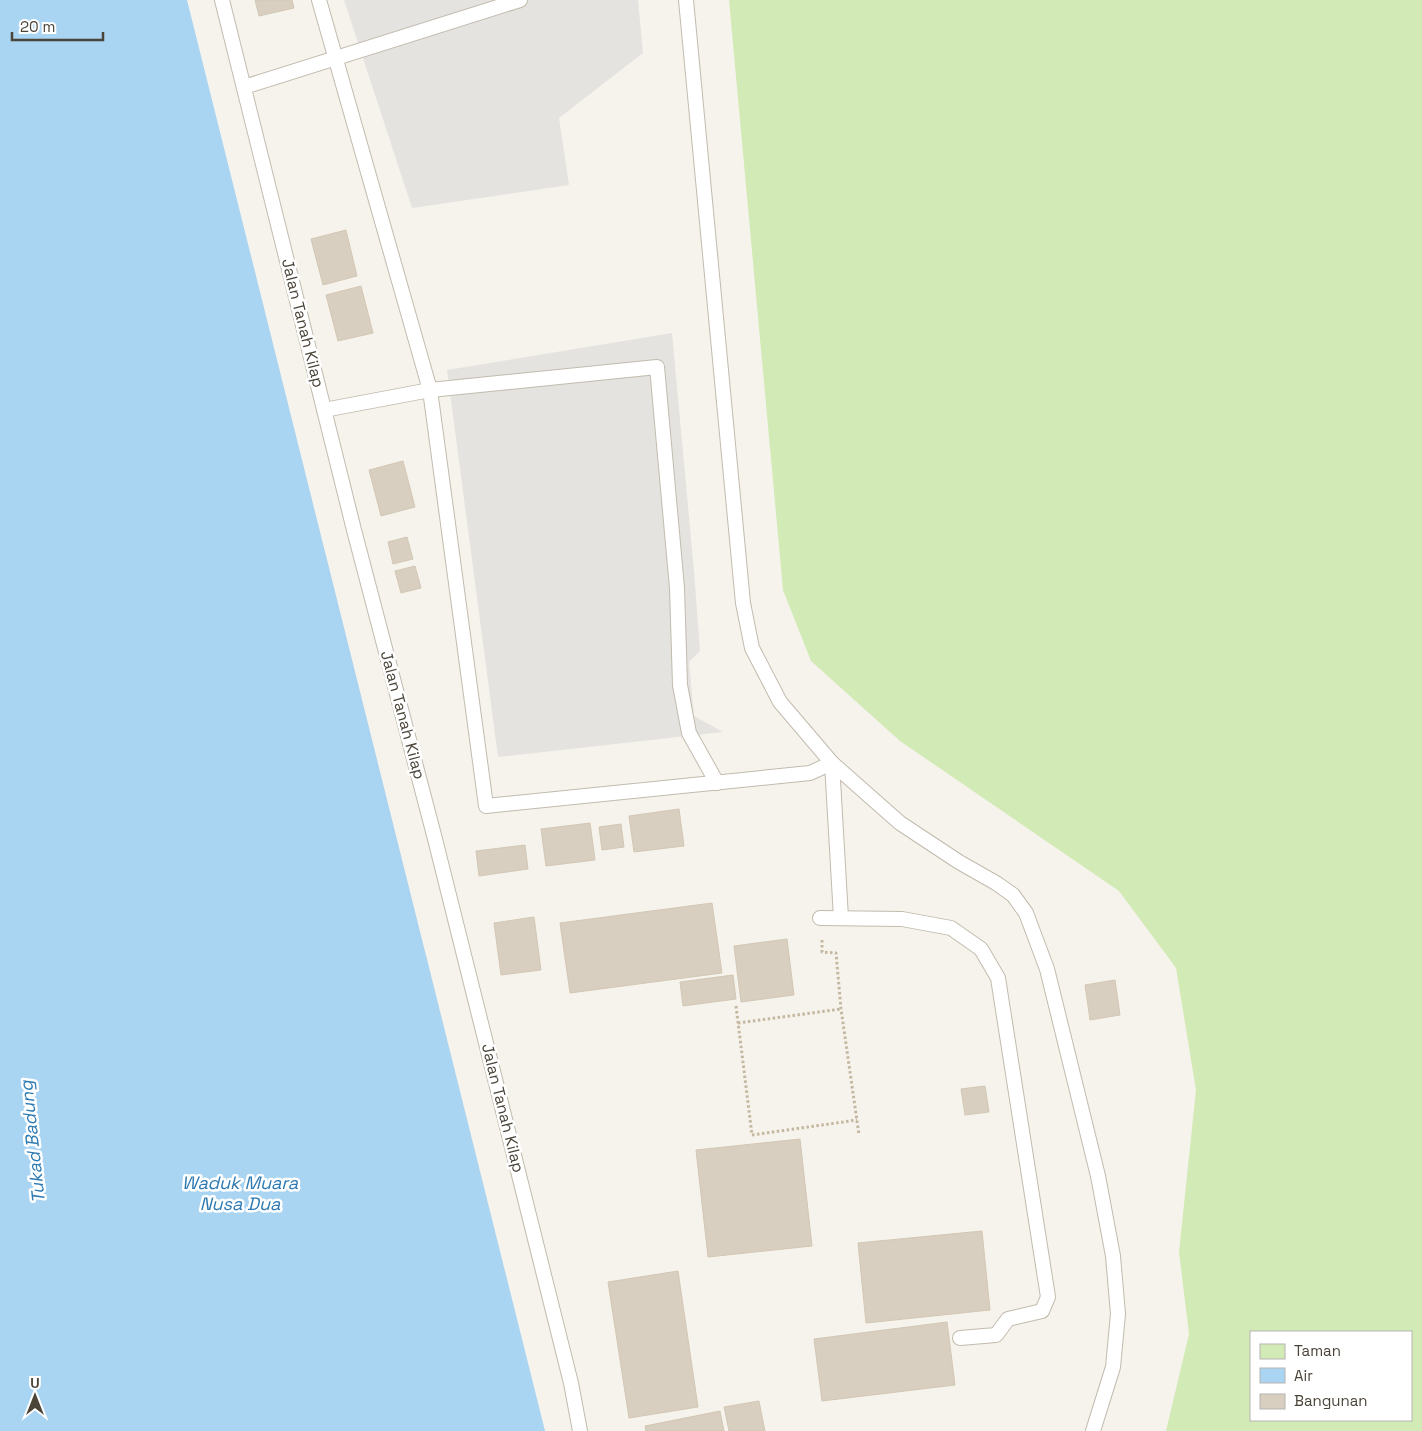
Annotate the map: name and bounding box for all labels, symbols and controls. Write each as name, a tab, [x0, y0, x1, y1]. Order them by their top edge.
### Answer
scale bar	[12, 10, 104, 42]
text: 20 m	[20, 17, 55, 36]
street label: Jalan Tanah Kilap	[277, 256, 329, 390]
street label: Jalan Tanah Kilap	[376, 648, 430, 782]
street label: Jalan Tanah Kilap	[477, 1041, 529, 1175]
water label: Tukad Badung	[14, 1078, 50, 1204]
water label: Waduk Muara Nusa Dua	[182, 1171, 299, 1215]
legend	[1250, 1331, 1412, 1421]
text: Taman	[1294, 1341, 1341, 1360]
text: Air	[1294, 1366, 1313, 1385]
north arrow	[10, 1371, 60, 1421]
text: U	[30, 1374, 40, 1392]
text: Bangunan	[1294, 1391, 1368, 1410]

